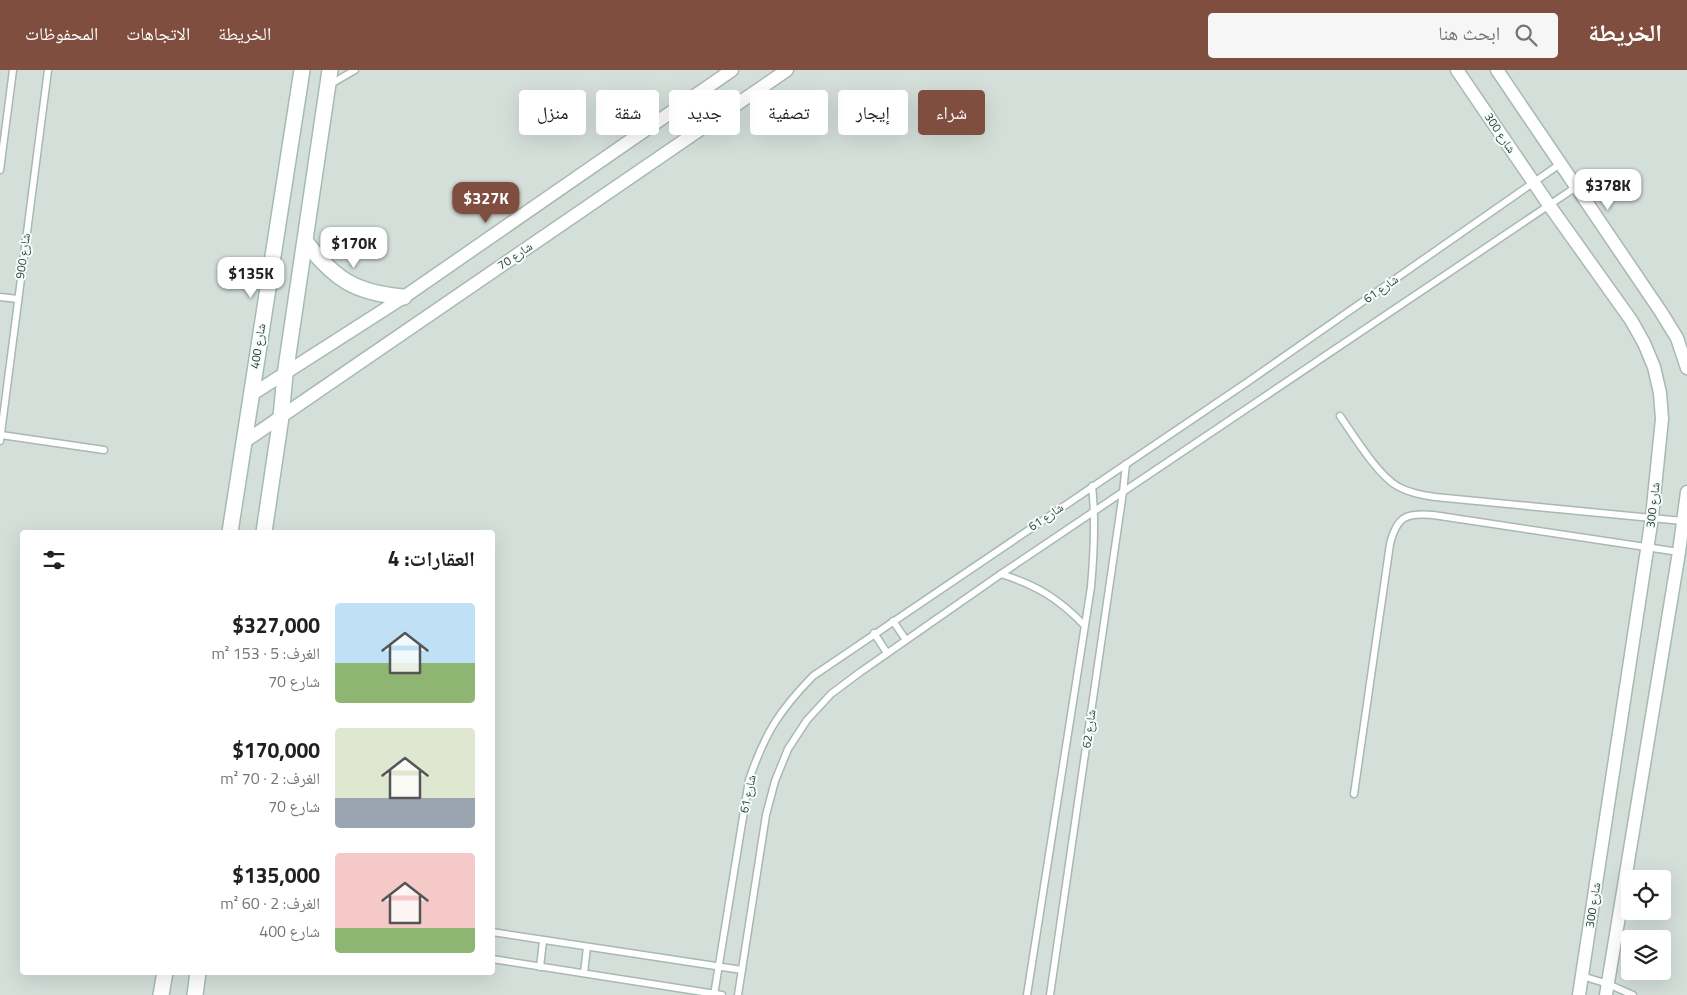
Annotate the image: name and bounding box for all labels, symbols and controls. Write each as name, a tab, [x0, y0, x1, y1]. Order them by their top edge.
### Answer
search box	[1208, 13, 1558, 58]
text: الخريطة	[1588, 14, 1662, 50]
text: ابحث هنا	[1438, 18, 1500, 47]
text: المحفوظات	[25, 20, 98, 47]
text: الاتجاهات	[126, 20, 190, 47]
text: الخريطة	[218, 20, 271, 47]
icon: search	[1512, 21, 1540, 49]
chip: منزل	[519, 90, 586, 135]
chip: شقة	[596, 90, 659, 135]
chip: جديد	[669, 90, 740, 135]
chip: تصفية	[750, 90, 828, 135]
chip: إيجار	[838, 90, 908, 135]
chip: شراء	[918, 90, 985, 135]
street label: شارع 300	[1480, 108, 1521, 157]
pin: $378K	[1573, 168, 1643, 211]
text: $378K	[1585, 173, 1631, 197]
pin: $327K	[451, 182, 521, 224]
text: $327K	[463, 186, 509, 210]
pin: $170K	[319, 226, 389, 269]
text: $170K	[331, 231, 377, 255]
street label: شارع 900	[10, 232, 35, 280]
street label: شارع 70	[493, 237, 536, 274]
pin: $135K	[216, 256, 286, 299]
text: $135K	[228, 261, 274, 285]
street label: شارع 61	[1359, 270, 1402, 308]
street label: شارع 400	[245, 322, 270, 370]
street label: شارع 300	[1640, 481, 1665, 529]
street label: شارع 61	[1024, 498, 1067, 535]
text: العقارات: 4	[388, 542, 475, 574]
icon: filters	[40, 546, 68, 574]
text: $327,000	[232, 609, 320, 641]
icon: home	[375, 623, 435, 683]
text: الغرف: 5 · 153 m²	[211, 641, 320, 665]
text: شارع 70	[268, 669, 320, 693]
street label: شارع 62	[1076, 708, 1101, 750]
text: $170,000	[232, 734, 320, 766]
icon: home	[375, 748, 435, 808]
text: الغرف: 2 · 70 m²	[220, 766, 320, 790]
street label: شارع 61	[734, 773, 761, 815]
text: شارع 70	[268, 794, 320, 818]
text: $135,000	[232, 859, 320, 891]
map controls	[1621, 870, 1671, 980]
button: locate	[1621, 870, 1671, 920]
icon: home	[375, 873, 435, 933]
street label: شارع 300	[1580, 881, 1605, 929]
text: الغرف: 2 · 60 m²	[220, 891, 320, 915]
text: شارع 400	[259, 919, 320, 943]
button: layers	[1621, 930, 1671, 980]

